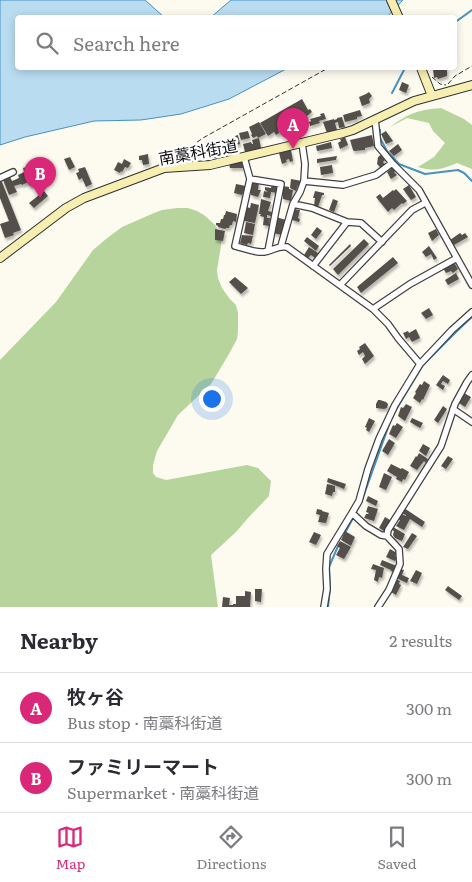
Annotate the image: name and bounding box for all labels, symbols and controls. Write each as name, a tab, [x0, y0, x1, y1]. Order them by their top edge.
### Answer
search box	[15, 15, 457, 70]
icon: search	[33, 29, 61, 57]
text: Search here	[73, 29, 180, 57]
pin: A	[277, 108, 309, 149]
street label: 南藁科街道	[157, 132, 239, 170]
pin: B	[24, 157, 56, 198]
your location	[199, 386, 225, 412]
text: Nearby	[20, 624, 98, 655]
text: 2 results	[389, 628, 452, 652]
text: 牧ヶ谷	[67, 682, 124, 710]
text: A	[30, 696, 42, 720]
text: 300 m	[406, 696, 452, 720]
text: Bus stop · 南藁科街道	[67, 710, 222, 734]
text: ファミリーマート	[67, 752, 219, 780]
text: B	[30, 766, 42, 790]
text: 300 m	[406, 766, 452, 790]
text: Supermarket · 南藁科街道	[67, 780, 259, 804]
tab: Map	[56, 823, 85, 873]
tab: Directions	[196, 823, 266, 873]
tab: Saved	[377, 823, 416, 873]

